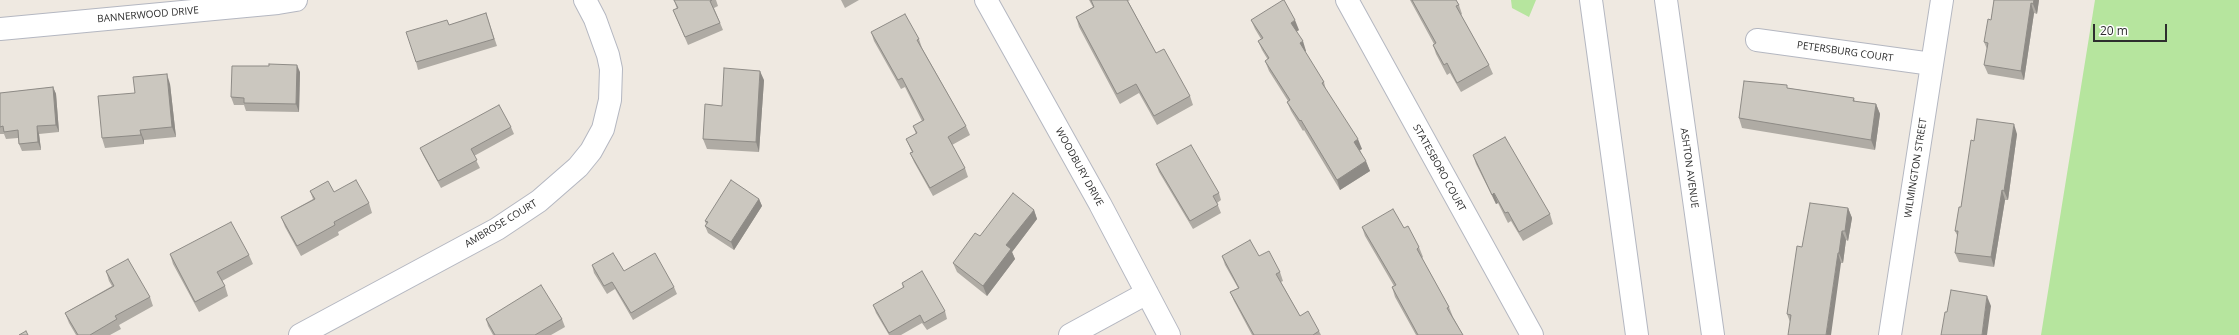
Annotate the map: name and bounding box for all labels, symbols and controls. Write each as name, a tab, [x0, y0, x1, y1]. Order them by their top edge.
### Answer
street label: BANNERWOOD DRIVE	[97, 5, 199, 25]
scale bar	[2095, 16, 2169, 42]
text: 20 m	[2100, 22, 2128, 39]
street label: PETERSBURG COURT	[1796, 39, 1894, 65]
street label: WILMINGTON STREET	[1902, 117, 1930, 219]
street label: STATESBORO COURT	[1410, 122, 1468, 214]
street label: WOODBURY DRIVE	[1052, 126, 1106, 208]
street label: ASHTON AVENUE	[1677, 127, 1701, 209]
street label: AMBROSE COURT	[463, 198, 539, 250]

